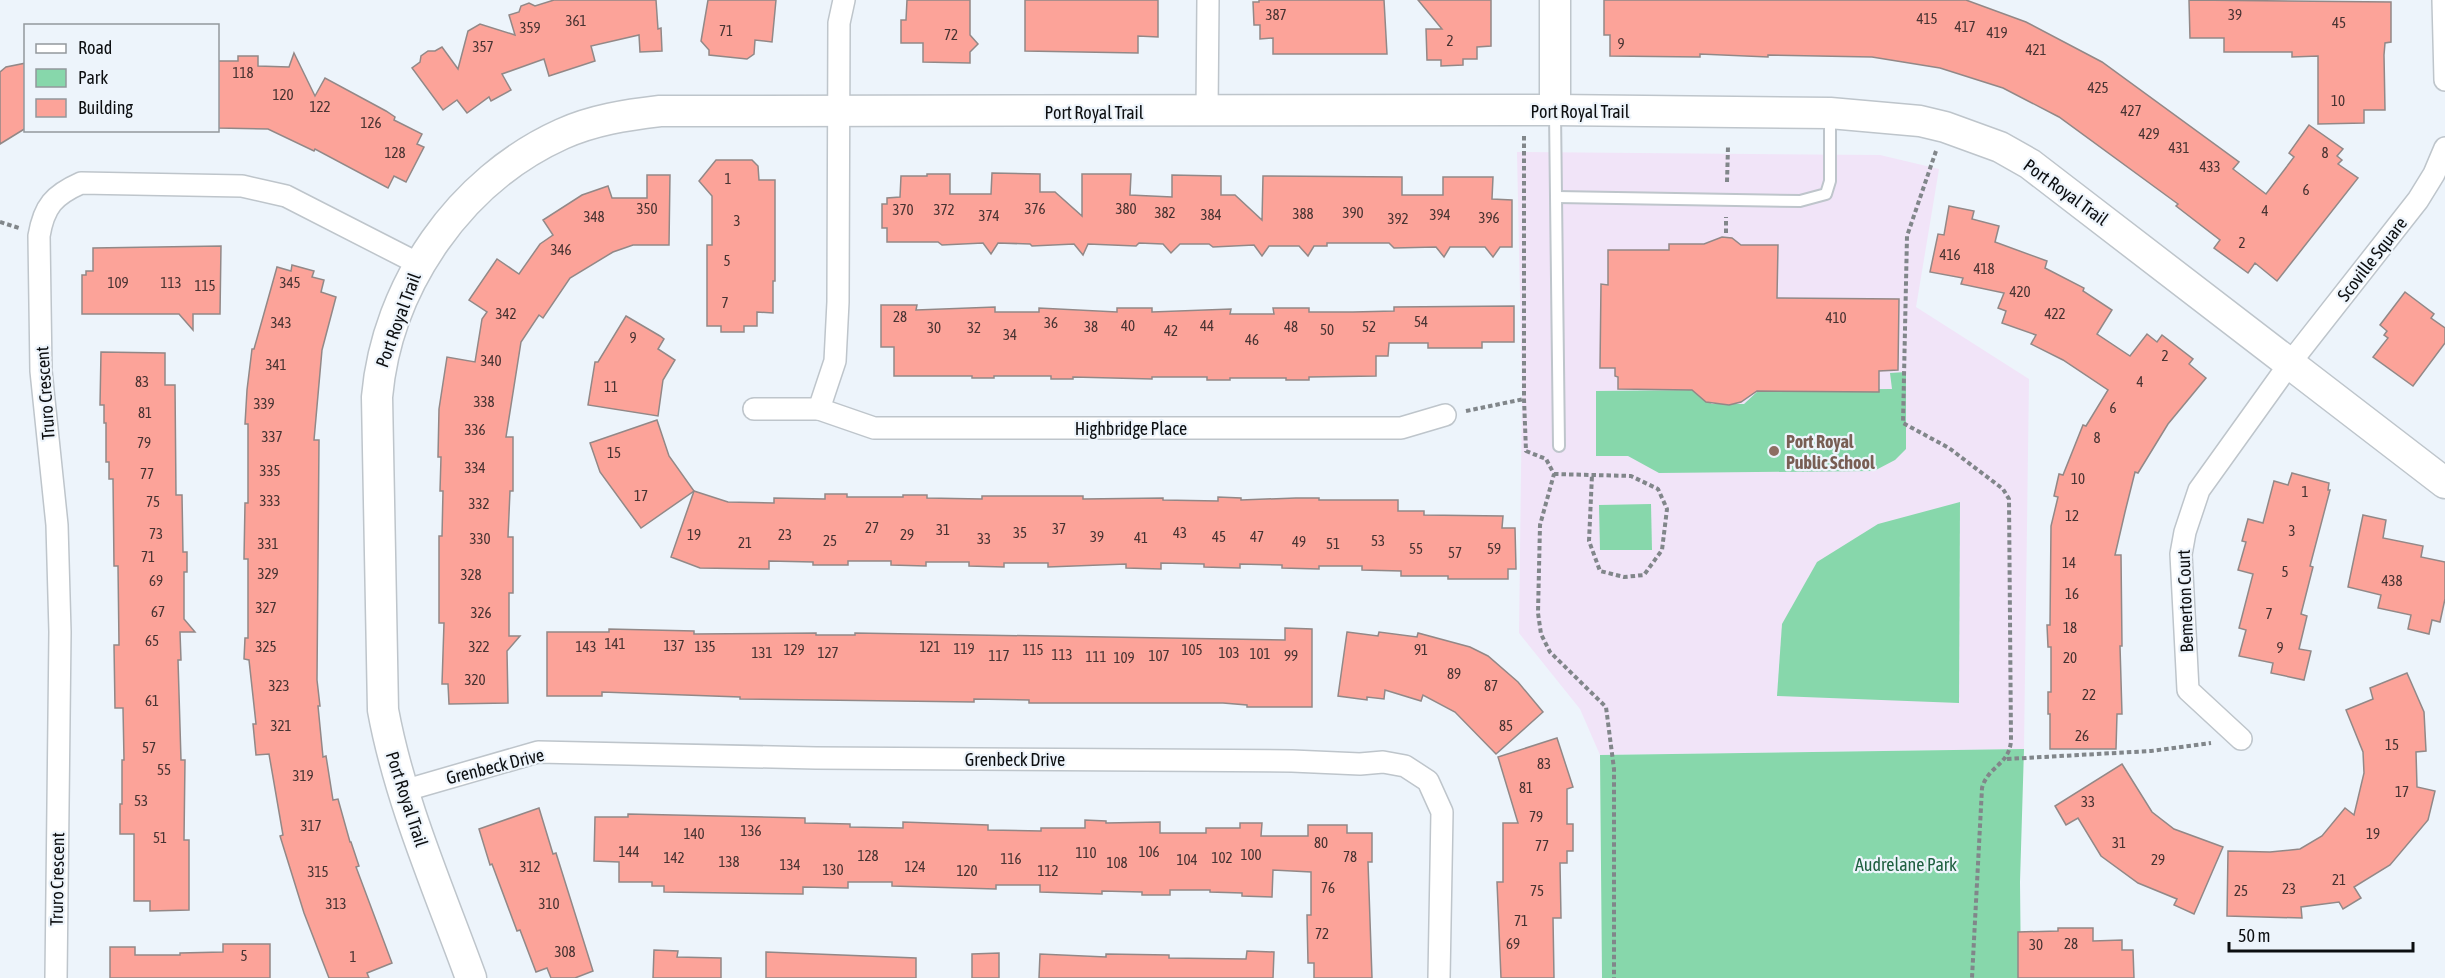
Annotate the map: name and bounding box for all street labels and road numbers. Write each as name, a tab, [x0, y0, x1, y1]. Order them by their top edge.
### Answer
street label: Port Royal Trail	[1530, 101, 1630, 122]
street label: Port Royal Trail	[1044, 102, 1144, 123]
street label: Port Royal Trail	[2020, 154, 2112, 230]
street label: Scoville Square	[2333, 213, 2411, 305]
street label: Port Royal Trail	[371, 270, 425, 370]
street label: Truro Crescent	[31, 346, 59, 440]
street label: Highbridge Place	[1075, 418, 1187, 439]
street label: Bemerton Court	[2173, 549, 2197, 653]
street label: Grenbeck Drive	[444, 744, 546, 788]
street label: Port Royal Trail	[382, 749, 432, 850]
street label: Grenbeck Drive	[965, 749, 1065, 770]
street label: Truro Crescent	[46, 832, 68, 926]

